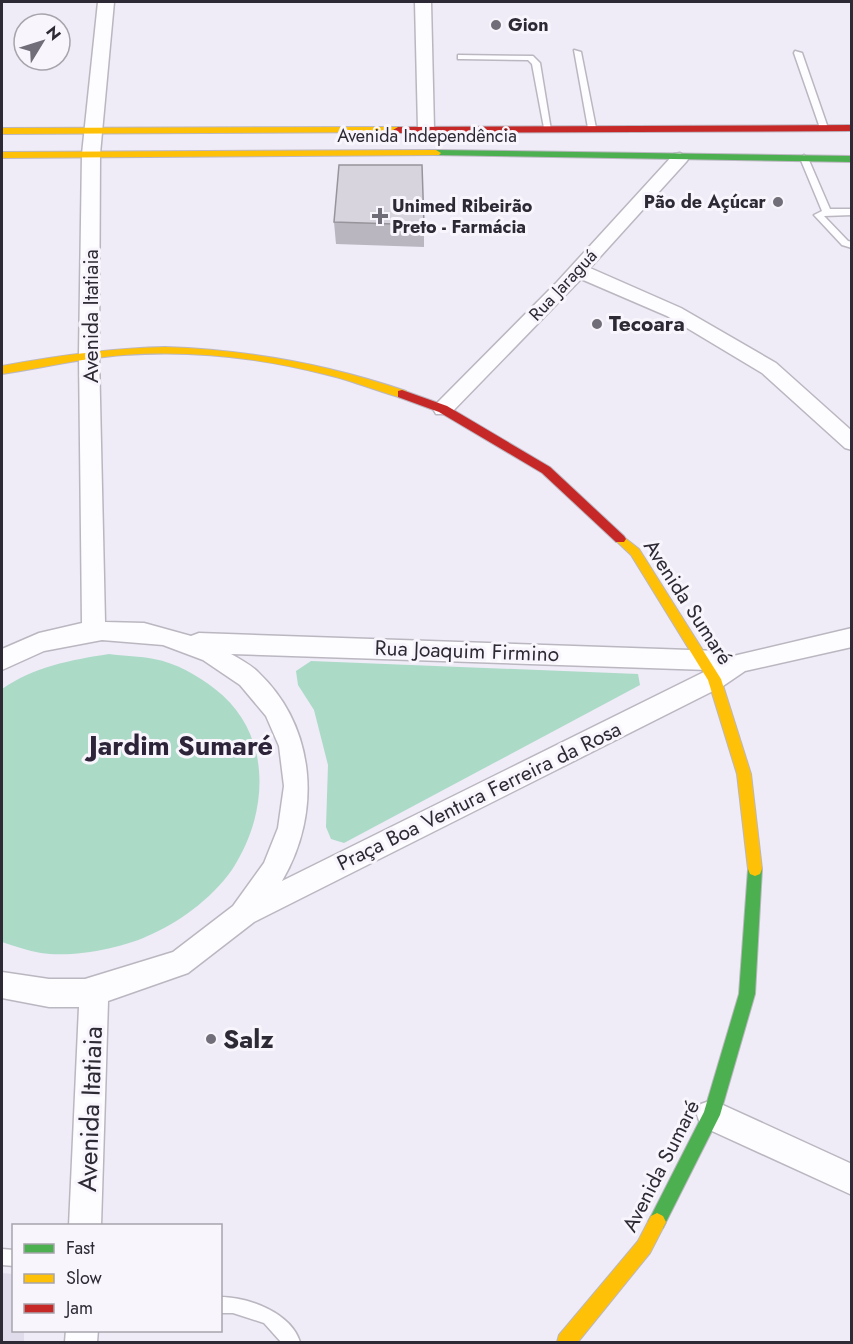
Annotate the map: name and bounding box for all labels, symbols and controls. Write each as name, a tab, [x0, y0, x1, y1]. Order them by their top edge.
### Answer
north arrow	[12, 12, 72, 72]
place label: Gion	[508, 12, 549, 38]
marker: Gion	[489, 18, 503, 32]
text: N	[40, 21, 66, 45]
street label: Avenida Independência	[337, 123, 517, 149]
place label: Pão de Açúcar	[644, 189, 767, 215]
place label: Unimed Ribeirão Preto - Farmácia	[392, 193, 533, 240]
marker: Pão de Açúcar	[771, 195, 785, 209]
marker: Unimed Ribeirão Preto - Farmácia	[373, 209, 387, 223]
street label: Rua Jaraguá	[523, 243, 603, 327]
street label: Avenida Itatiaia	[76, 249, 106, 383]
place label: Tecoara	[609, 309, 685, 339]
marker: Tecoara	[590, 317, 604, 331]
street label: Avenida Sumaré	[636, 533, 740, 671]
street label: Rua Joaquim Firmino	[374, 633, 560, 669]
street label: Praça Boa Ventura Ferreira da Rosa	[332, 714, 626, 878]
district label: Jardim Sumaré	[84, 726, 273, 765]
place label: Salz	[223, 1020, 274, 1058]
street label: Avenida Itatiaia	[68, 1026, 112, 1192]
marker: Salz	[204, 1032, 218, 1046]
street label: Avenida Sumaré	[615, 1095, 707, 1237]
legend	[12, 1224, 222, 1332]
text: Fast	[66, 1235, 95, 1261]
text: Slow	[66, 1265, 103, 1291]
text: Jam	[64, 1295, 93, 1321]

